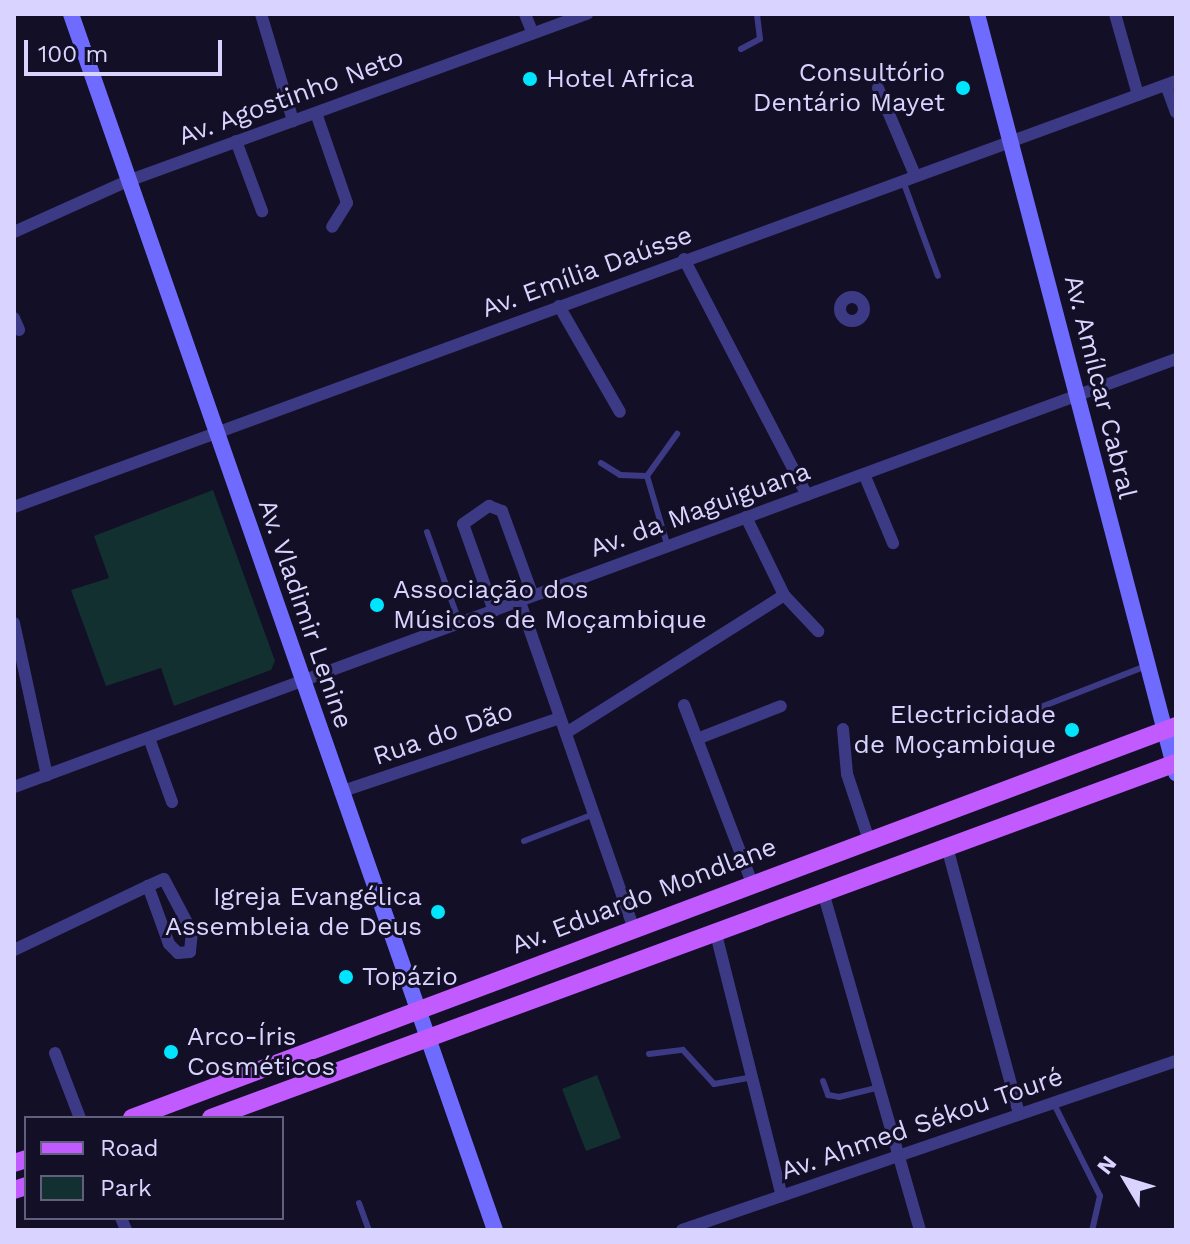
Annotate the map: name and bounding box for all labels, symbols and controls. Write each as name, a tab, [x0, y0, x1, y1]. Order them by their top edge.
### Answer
scale bar	[28, 24, 226, 74]
text: 100 m	[38, 40, 108, 68]
street label: Av. Agostinho Neto	[174, 42, 408, 152]
place label: Consultório Dentário Mayet	[753, 57, 945, 118]
place label: Hotel Africa	[546, 63, 697, 95]
marker: Hotel Africa	[521, 70, 539, 88]
marker: Consultório Dentário Mayet	[952, 77, 974, 99]
street label: Av. Emília Daússe	[477, 219, 697, 325]
street label: Av. Amílcar Cabral	[1057, 271, 1143, 503]
street label: Av. da Maguiguana	[585, 456, 815, 564]
street label: Av. Vladimir Lenine	[251, 495, 359, 733]
place label: Associação dos Músicos de Moçambique	[393, 574, 707, 636]
marker: Associação dos Músicos de Moçambique	[368, 596, 386, 614]
street label: Rua do Dão	[369, 695, 517, 773]
place label: Electricidade de Moçambique	[854, 699, 1056, 760]
marker: Electricidade de Moçambique	[1063, 721, 1081, 739]
street label: Av. Eduardo Mondlane	[507, 831, 781, 961]
place label: Igreja Evangélica Assembleia de Deus	[164, 881, 422, 942]
marker: Igreja Evangélica Assembleia de Deus	[429, 903, 447, 921]
place label: Topázio	[362, 961, 458, 993]
marker: Topázio	[337, 968, 355, 986]
place label: Arco-Íris Cosméticos	[187, 1021, 335, 1082]
marker: Arco-Íris Cosméticos	[162, 1043, 180, 1061]
street label: Av. Ahmed Sékou Touré	[776, 1061, 1068, 1187]
legend	[24, 1116, 284, 1220]
text: Road	[100, 1134, 159, 1162]
north arrow	[1086, 1140, 1166, 1220]
text: N	[1092, 1151, 1122, 1179]
text: Park	[100, 1174, 152, 1202]

